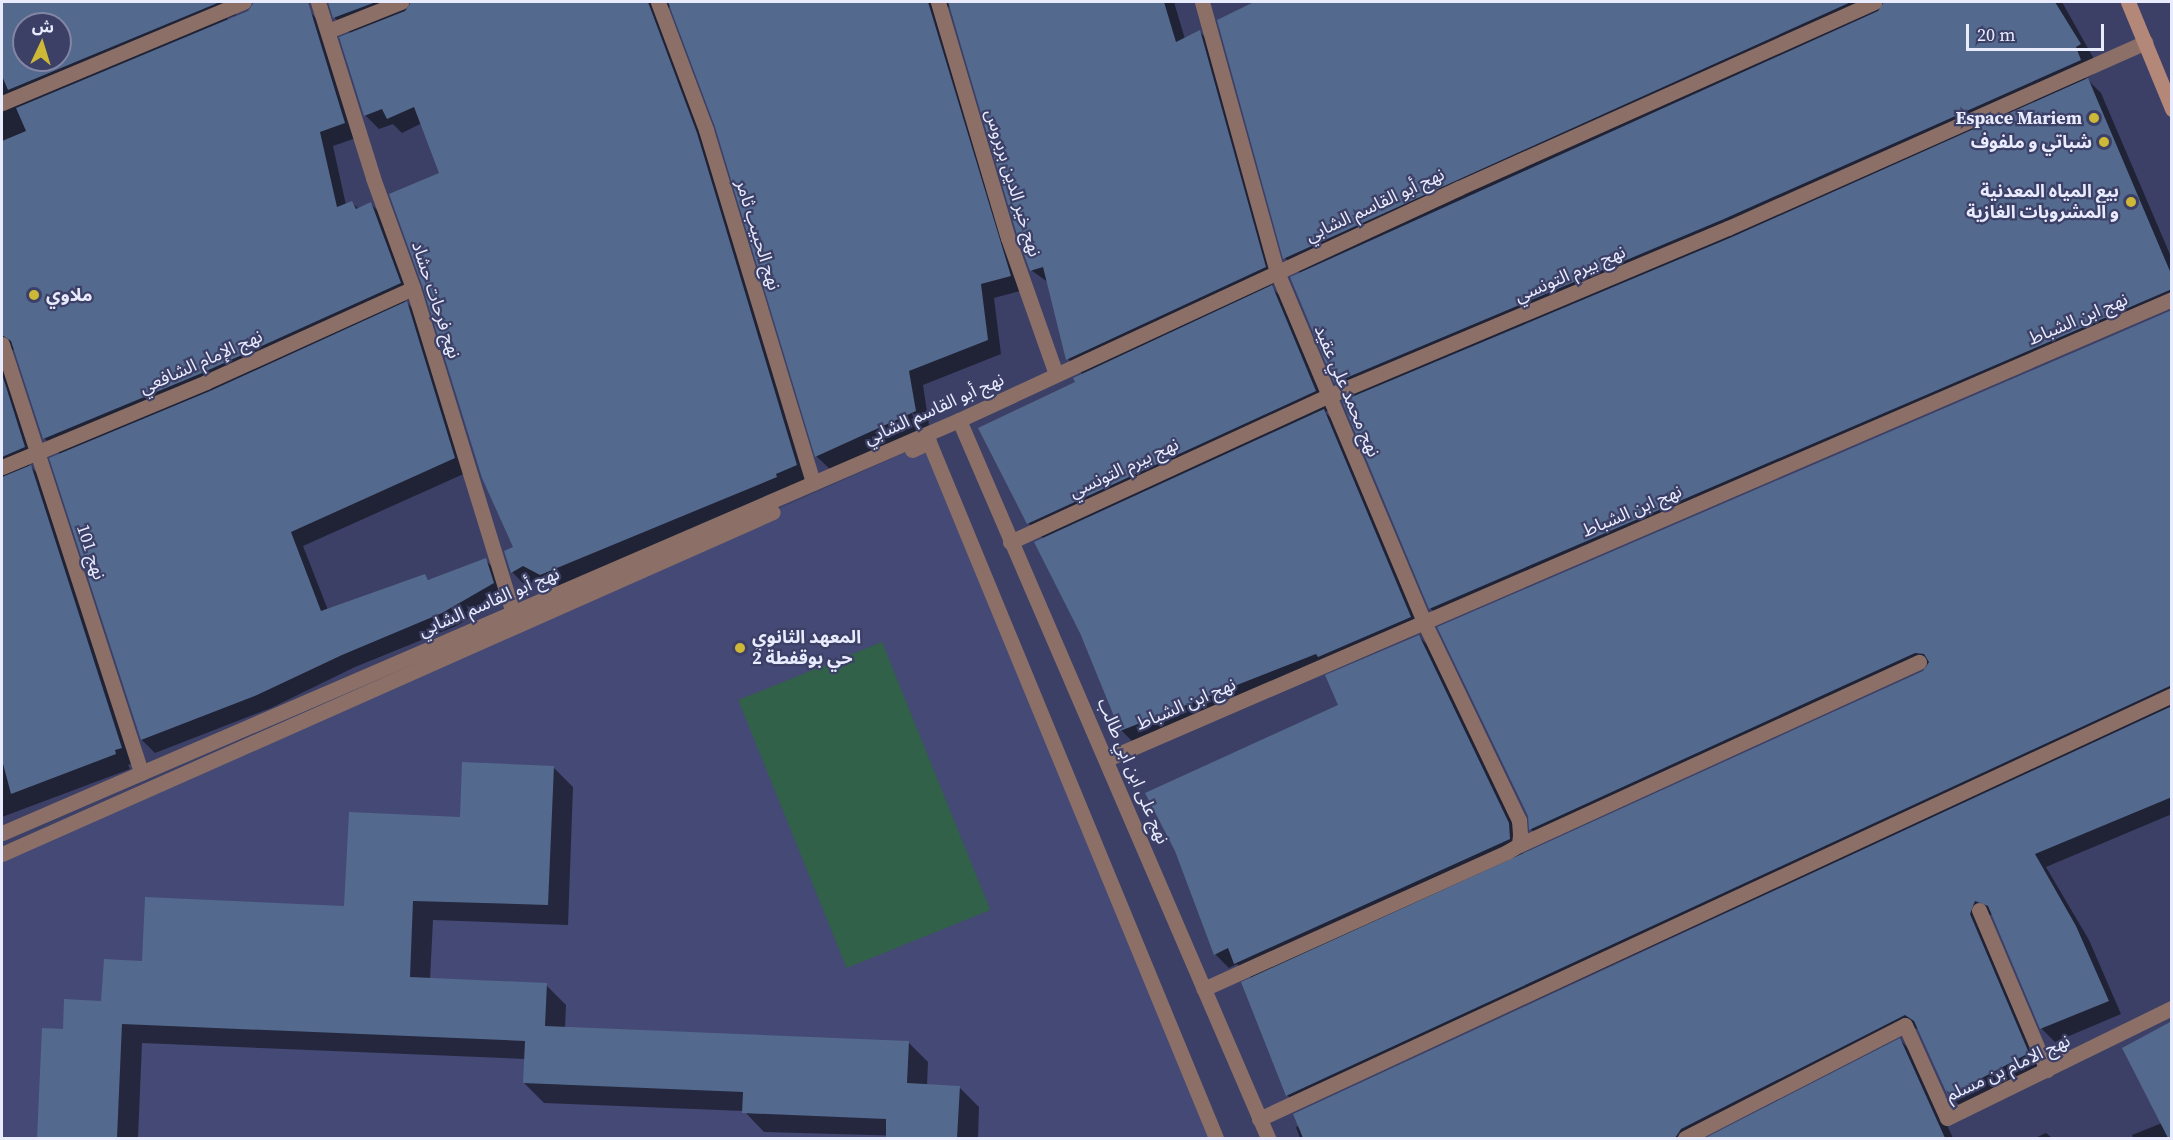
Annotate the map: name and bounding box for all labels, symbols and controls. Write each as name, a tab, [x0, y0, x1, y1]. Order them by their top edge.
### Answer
north arrow	[12, 12, 72, 72]
scale bar	[1969, 12, 2107, 50]
text: ش	[31, 14, 55, 38]
text: 20 m	[1977, 22, 2015, 47]
street label: نهج خير الدين بربروس	[980, 107, 1046, 259]
place label: Espace Mariem	[1955, 107, 2082, 129]
marker: Espace Mariem	[2087, 111, 2101, 125]
place label: شباتي و ملفوف	[1971, 131, 2092, 153]
marker: شباتي و ملفوف	[2097, 135, 2111, 149]
street label: نهج أبو القاسم الشابي	[1302, 163, 1448, 247]
street label: نهج الحبيب ثامر	[731, 177, 785, 293]
place label: بيع المياه المعدنية و المشروبات الغازية	[1966, 181, 2119, 224]
marker: بيع المياه المعدنية و المشروبات الغازية	[2124, 195, 2138, 209]
street label: نهج فرحات حشاد	[407, 239, 465, 361]
street label: نهج بيرم التونسي	[1511, 241, 1629, 307]
place label: ملاوي	[46, 284, 92, 306]
marker: ملاوي	[27, 288, 41, 302]
street label: نهج ابن الشباط	[2025, 288, 2131, 350]
street label: نهج محمد علي عقيد	[1309, 322, 1385, 460]
street label: نهج الإمام الشافعي	[136, 325, 266, 399]
street label: نهج أبو القاسم الشابي	[861, 368, 1007, 450]
street label: نهج بيرم التونسي	[1066, 433, 1182, 503]
street label: نهج ابن الشباط	[1579, 480, 1685, 542]
street label: نهج 101	[72, 522, 110, 582]
street label: نهج أبو القاسم الشابي	[415, 563, 563, 641]
place label: المعهد الثانوي حي بوقفطة 2	[752, 627, 861, 670]
marker: المعهد الثانوي حي بوقفطة 2	[733, 641, 747, 655]
street label: نهج ابن الشباط	[1133, 673, 1239, 735]
street label: نهج على ابن ابي طالب	[1092, 695, 1174, 847]
street label: نهج الامام بن مسلم	[1942, 1030, 2074, 1106]

